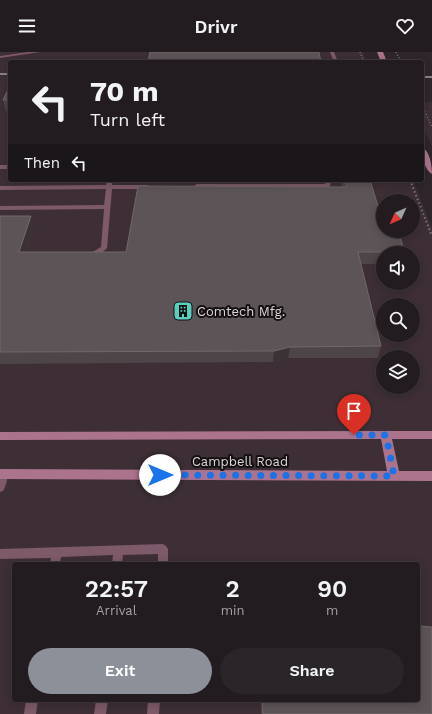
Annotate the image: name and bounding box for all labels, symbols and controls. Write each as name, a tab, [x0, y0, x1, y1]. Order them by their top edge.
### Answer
icon: menu	[16, 15, 38, 37]
icon: heart	[394, 15, 416, 37]
text: Drivr	[195, 16, 237, 37]
text: 70 m	[90, 75, 159, 108]
icon: left	[24, 76, 76, 128]
text: Turn left	[90, 109, 165, 130]
icon: left	[68, 152, 90, 174]
text: Then	[24, 154, 60, 172]
north arrow	[376, 194, 420, 238]
map controls	[376, 194, 420, 394]
button: sound	[376, 246, 420, 290]
button: search	[376, 298, 420, 342]
building icon: Comtech Mfg.	[172, 300, 194, 322]
place label: Comtech Mfg.	[197, 304, 285, 319]
button: layers	[376, 350, 420, 394]
pin	[337, 394, 371, 435]
icon: arrive	[343, 400, 365, 422]
position arrow	[139, 454, 181, 496]
street label: Campbell Road	[192, 454, 288, 469]
text: 22:57	[85, 575, 148, 603]
text: 2	[226, 575, 240, 603]
text: 90	[317, 575, 347, 603]
text: Arrival	[96, 603, 137, 618]
text: min	[221, 603, 245, 618]
text: m	[326, 603, 338, 618]
button: Exit	[28, 648, 212, 694]
button: Share	[220, 648, 404, 694]

